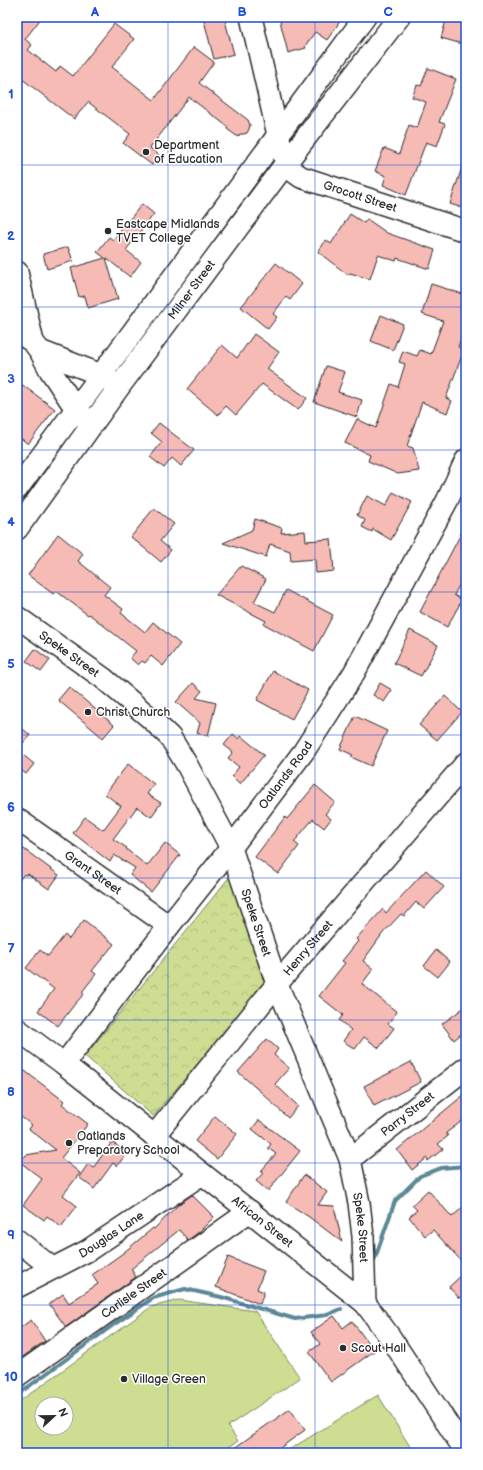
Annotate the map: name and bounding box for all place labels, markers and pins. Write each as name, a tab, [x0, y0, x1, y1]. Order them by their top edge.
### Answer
place label: Department of Education	[154, 138, 223, 167]
marker: Department of Education	[141, 147, 151, 157]
place label: Eastcape Midlands TVET College	[116, 217, 220, 246]
marker: Eastcape Midlands TVET College	[103, 226, 113, 236]
place label: Christ Church	[96, 705, 170, 720]
marker: Christ Church	[83, 707, 93, 717]
place label: Oatlands Preparatory School	[77, 1129, 180, 1158]
marker: Oatlands Preparatory School	[64, 1138, 74, 1148]
place label: Scout Hall	[351, 1341, 406, 1356]
marker: Scout Hall	[338, 1343, 348, 1353]
place label: Village Green	[132, 1372, 206, 1387]
marker: Village Green	[119, 1374, 129, 1384]

